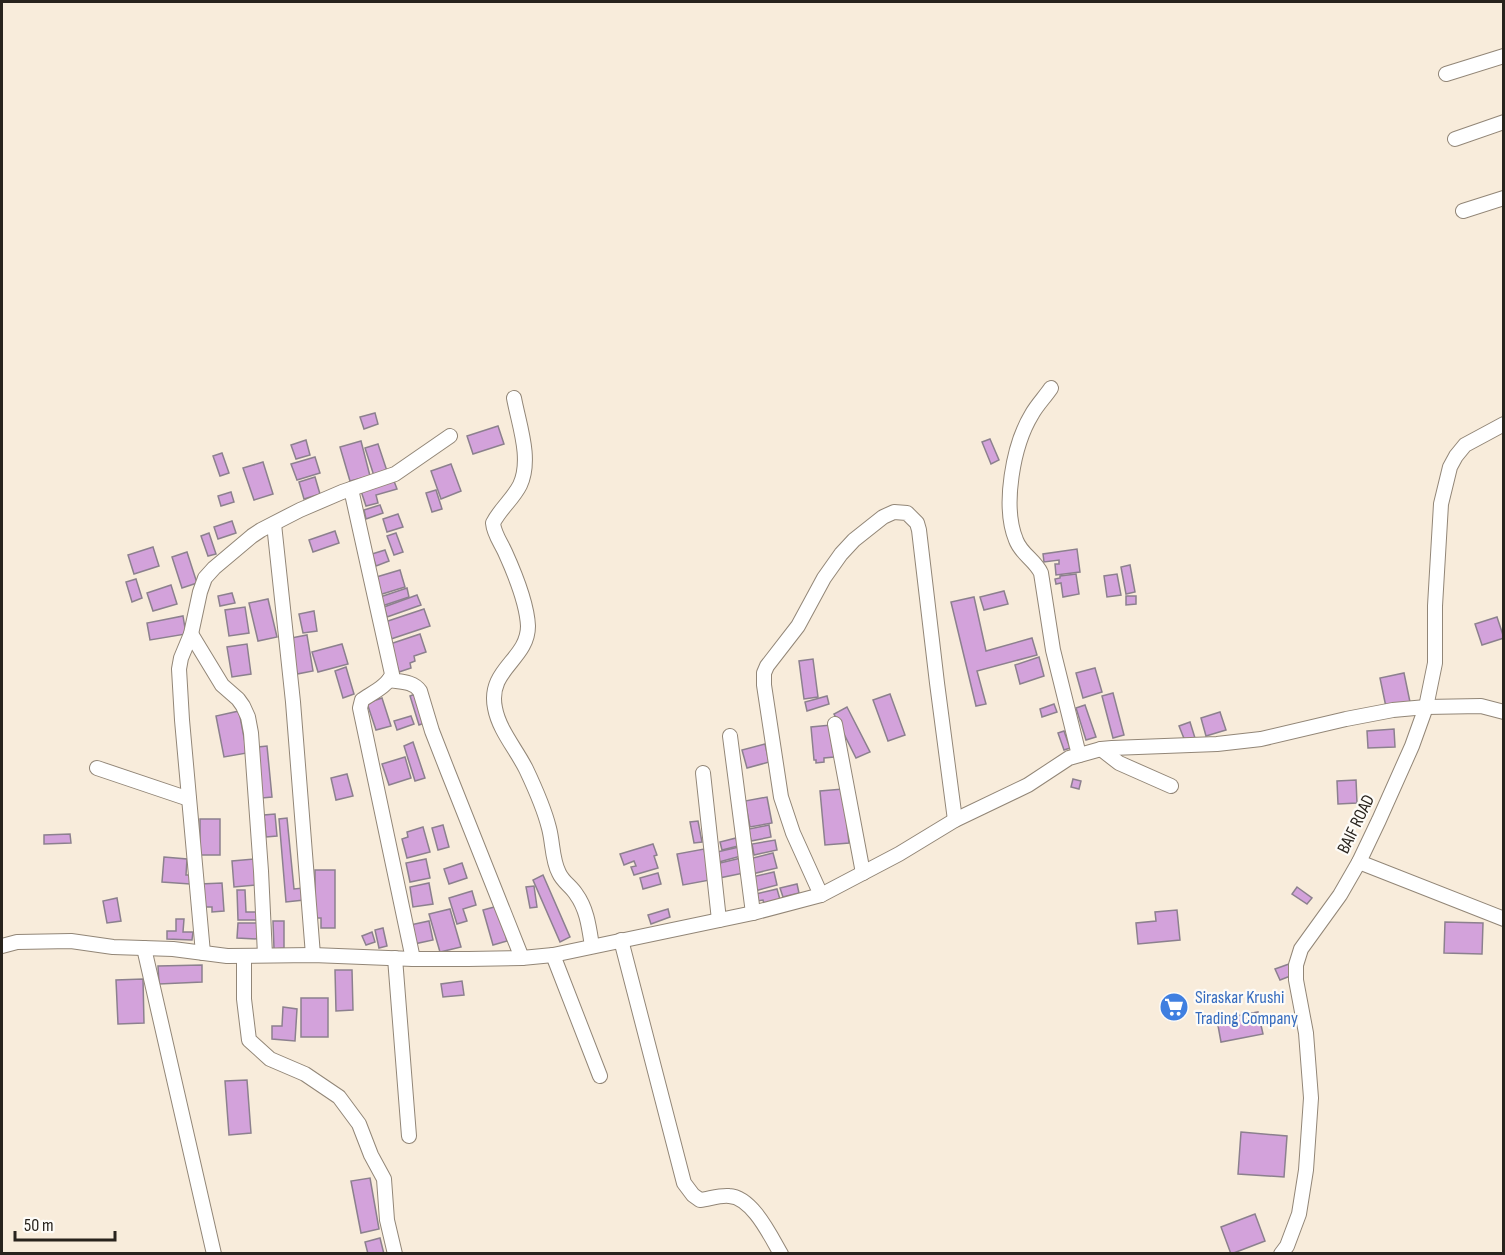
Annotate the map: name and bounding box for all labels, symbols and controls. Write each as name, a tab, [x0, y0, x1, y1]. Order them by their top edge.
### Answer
street label: BAIF ROAD	[1333, 791, 1379, 857]
place label: Siraskar Krushi Trading Company	[1195, 987, 1298, 1029]
supermarket icon: Siraskar Krushi Trading Company	[1158, 991, 1190, 1023]
scale bar	[15, 1204, 116, 1242]
text: 50 m	[24, 1215, 54, 1236]

